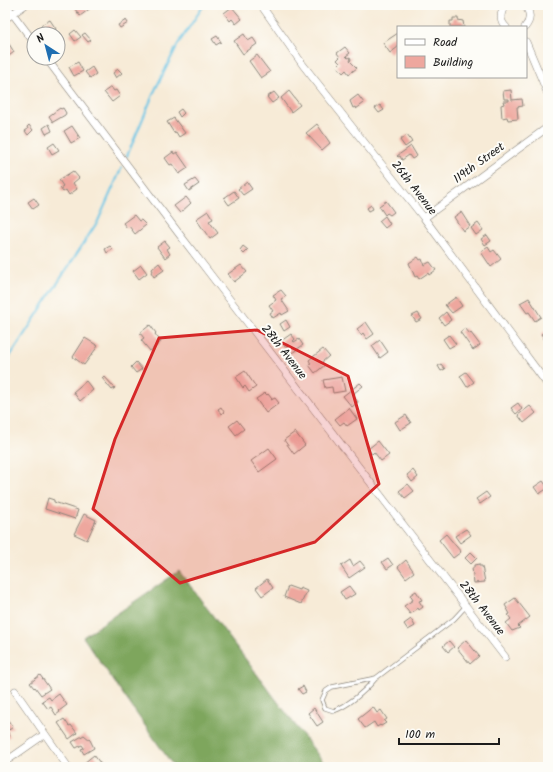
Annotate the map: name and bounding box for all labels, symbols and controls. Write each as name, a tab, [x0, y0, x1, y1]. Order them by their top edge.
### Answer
north arrow	[26, 26, 66, 66]
legend	[397, 26, 527, 78]
text: N	[33, 29, 49, 48]
text: Road	[433, 33, 458, 52]
text: Building	[433, 53, 473, 72]
street label: 119th Street	[449, 138, 509, 188]
street label: 26th Avenue	[387, 157, 442, 220]
street label: 28th Avenue	[256, 320, 312, 384]
street label: 28th Avenue	[454, 576, 510, 640]
scale bar	[399, 720, 499, 746]
text: 100 m	[405, 725, 436, 744]

